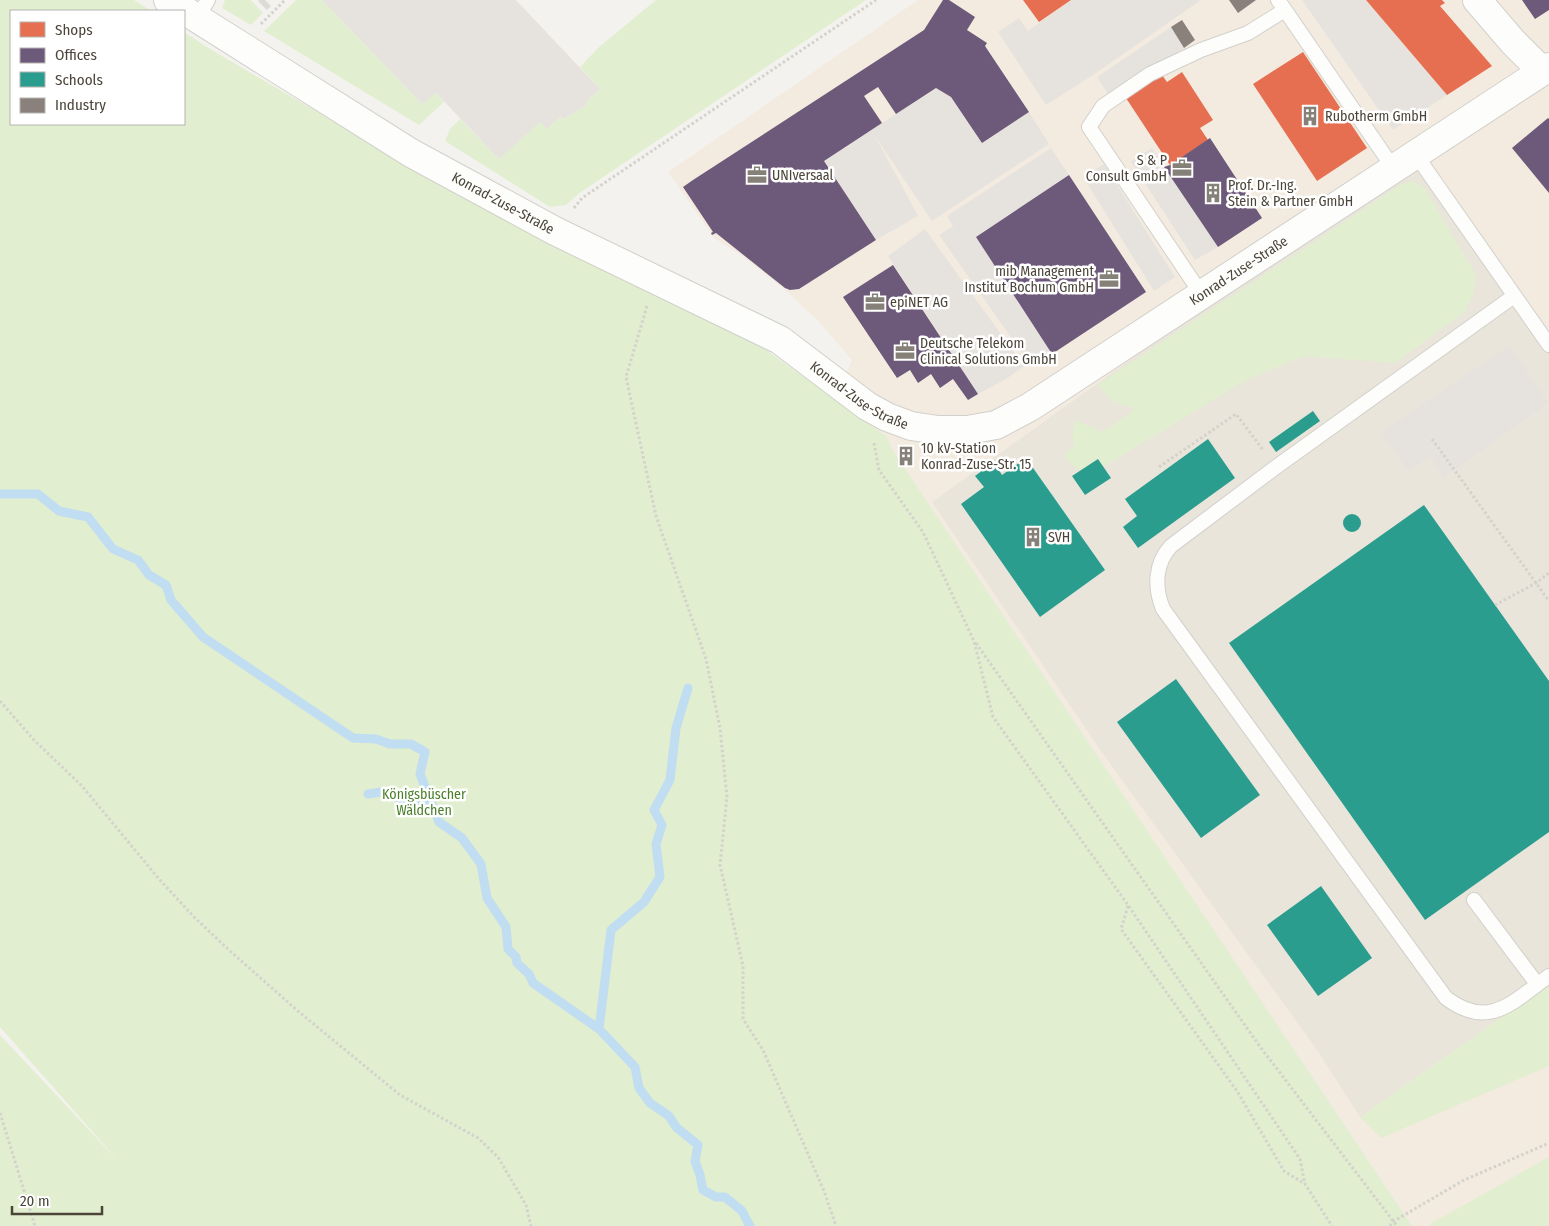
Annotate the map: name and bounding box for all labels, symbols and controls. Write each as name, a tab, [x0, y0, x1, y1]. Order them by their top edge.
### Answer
legend	[10, 10, 185, 125]
text: Shops	[55, 21, 93, 39]
text: Offices	[55, 46, 97, 64]
text: Schools	[55, 71, 103, 89]
text: Industry	[55, 96, 106, 114]
building icon: Rubotherm GmbH	[1299, 105, 1321, 127]
place label: Rubotherm GmbH	[1325, 108, 1427, 125]
place label: S & P Consult GmbH	[1086, 152, 1167, 185]
office icon: S & P Consult GmbH	[1171, 157, 1193, 179]
office icon: UNIversaal	[746, 164, 768, 186]
place label: UNIversaal	[772, 167, 834, 184]
street label: Konrad-Zuse-Straße	[449, 168, 557, 238]
place label: Prof. Dr.-Ing. Stein & Partner GmbH	[1228, 177, 1353, 210]
building icon: Prof. Dr.-Ing. Stein & Partner GmbH	[1202, 182, 1224, 204]
street label: Konrad-Zuse-Straße	[1186, 232, 1291, 309]
place label: mib Management Institut Bochum GmbH	[965, 263, 1094, 296]
office icon: mib Management Institut Bochum GmbH	[1098, 268, 1120, 290]
office icon: epiNET AG	[864, 291, 886, 313]
place label: epiNET AG	[890, 294, 948, 311]
place label: Deutsche Telekom Clinical Solutions GmbH	[920, 335, 1057, 368]
office icon: Deutsche Telekom Clinical Solutions GmbH	[894, 340, 916, 362]
street label: Konrad-Zuse-Straße	[807, 357, 911, 433]
place label: 10 kV-Station Konrad-Zuse-Str. 15	[921, 440, 1031, 473]
building icon: 10 kV-Station Konrad-Zuse-Str. 15	[895, 445, 917, 467]
building icon: SVH	[1022, 526, 1044, 548]
place label: SVH	[1048, 529, 1070, 546]
park label: Königsbüscher Wäldchen	[382, 786, 466, 819]
scale bar	[12, 1184, 102, 1216]
text: 20 m	[20, 1192, 50, 1210]

